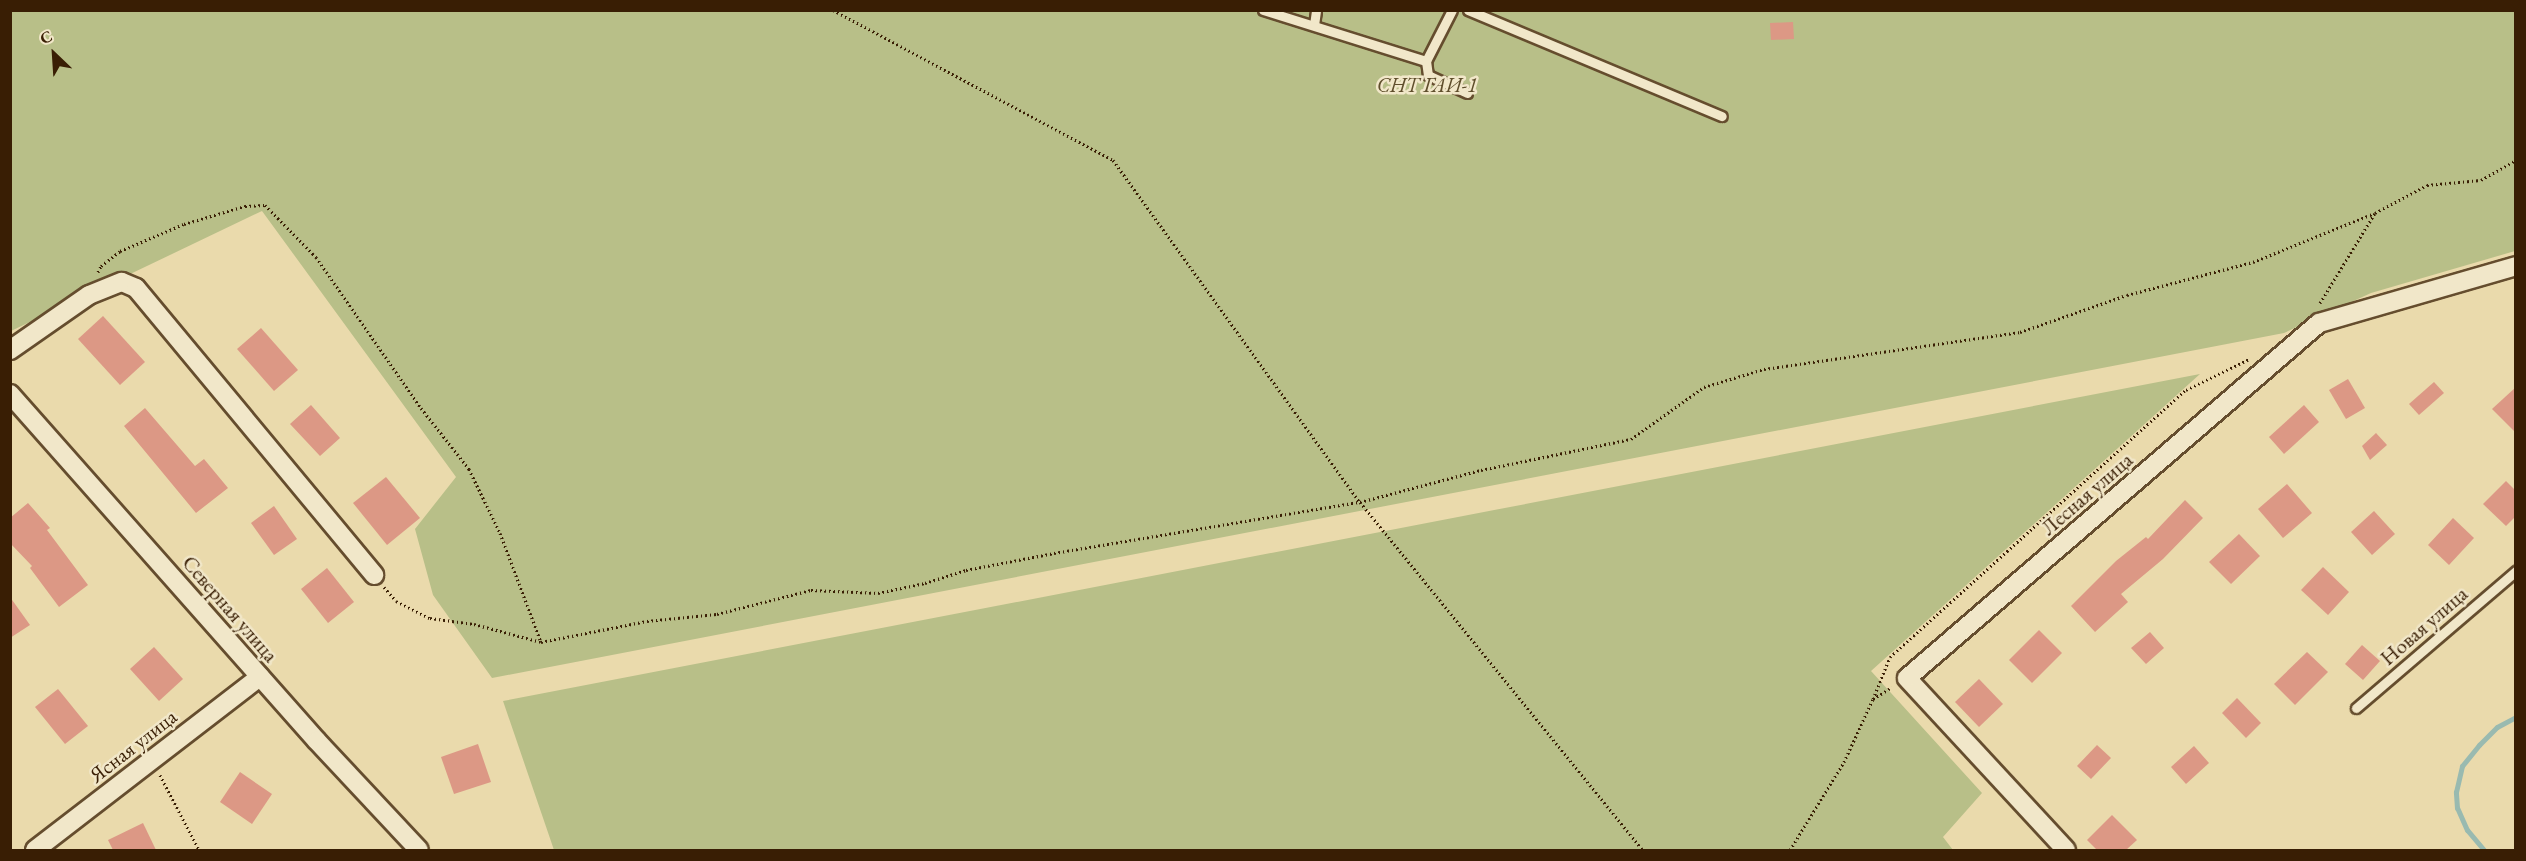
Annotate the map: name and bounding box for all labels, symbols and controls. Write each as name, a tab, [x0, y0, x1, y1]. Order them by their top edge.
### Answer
north arrow	[24, 24, 84, 84]
text: С	[37, 25, 56, 49]
park label: СНТ ГАИ-1	[1377, 72, 1477, 98]
street label: Лесная улица	[2036, 447, 2138, 541]
street label: Северная улица	[177, 551, 283, 667]
street label: Новая улица	[2375, 581, 2473, 671]
street label: Ясная улица	[84, 704, 182, 788]

